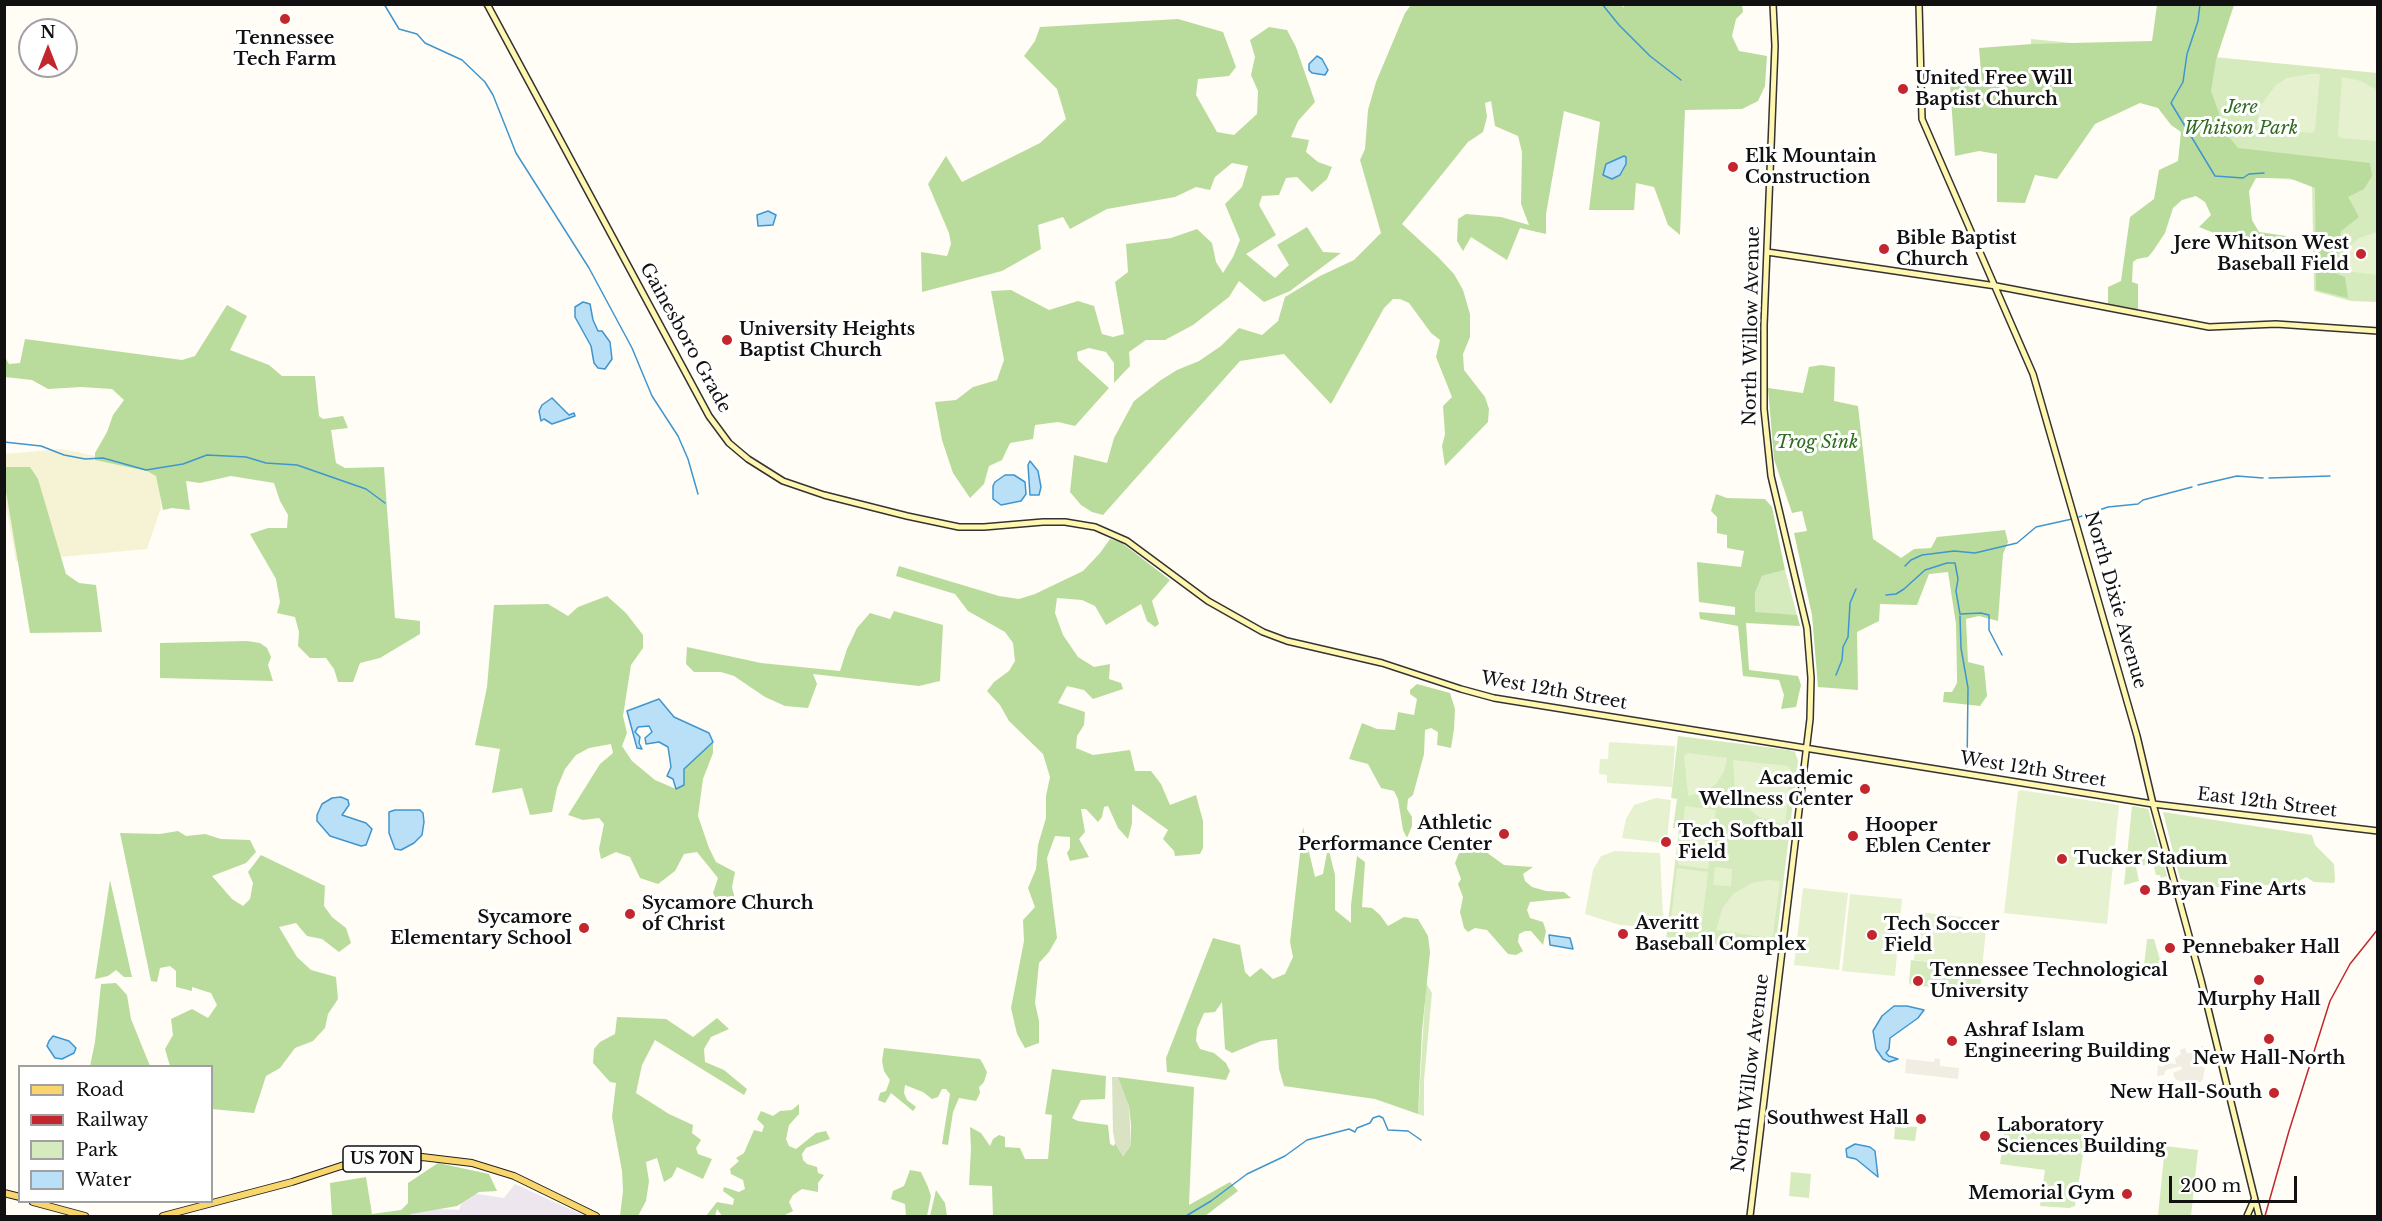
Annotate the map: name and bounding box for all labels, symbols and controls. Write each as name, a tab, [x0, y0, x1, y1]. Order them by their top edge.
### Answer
marker: Tennessee Tech Farm	[278, 12, 292, 26]
north arrow	[18, 18, 78, 78]
text: N	[40, 22, 56, 42]
place label: Tennessee Tech Farm	[234, 28, 336, 70]
place label: United Free Will Baptist Church	[1915, 68, 2073, 110]
marker: United Free Will Baptist Church	[1896, 82, 1910, 96]
park label: Jere Whitson Park	[2184, 97, 2298, 140]
place label: Elk Mountain Construction	[1745, 146, 1877, 188]
marker: Elk Mountain Construction	[1726, 160, 1740, 174]
street label: North Willow Avenue	[1739, 226, 1765, 426]
place label: Bible Baptist Church	[1896, 228, 2017, 270]
place label: Jere Whitson West Baseball Field	[2174, 233, 2349, 276]
marker: Bible Baptist Church	[1877, 242, 1891, 256]
marker: Jere Whitson West Baseball Field	[2354, 247, 2368, 261]
street label: Gainesboro Grade	[635, 259, 735, 417]
place label: University Heights Baptist Church	[739, 319, 915, 362]
marker: University Heights Baptist Church	[720, 333, 734, 347]
park label: Trog Sink	[1776, 432, 1858, 454]
street label: North Dixie Avenue	[2079, 509, 2151, 691]
street label: West 12th Street	[1479, 668, 1629, 714]
street label: West 12th Street	[1958, 748, 2108, 792]
place label: Academic Wellness Center	[1699, 768, 1853, 810]
marker: Academic Wellness Center	[1858, 782, 1872, 796]
street label: East 12th Street	[2196, 784, 2338, 822]
place label: Athletic Performance Center	[1298, 813, 1492, 856]
place label: Hooper Eblen Center	[1865, 815, 1990, 858]
place label: Tech Softball Field	[1678, 821, 1804, 864]
marker: Athletic Performance Center	[1497, 827, 1511, 841]
marker: Hooper Eblen Center	[1846, 829, 1860, 843]
marker: Tech Softball Field	[1659, 835, 1673, 849]
place label: Tucker Stadium	[2074, 848, 2228, 870]
marker: Tucker Stadium	[2055, 852, 2069, 866]
place label: Bryan Fine Arts	[2157, 879, 2306, 901]
marker: Bryan Fine Arts	[2138, 883, 2152, 897]
place label: Sycamore Church of Christ	[642, 893, 814, 936]
place label: Sycamore Elementary School	[390, 907, 572, 950]
marker: Sycamore Church of Christ	[623, 907, 637, 921]
place label: Averitt Baseball Complex	[1635, 913, 1806, 956]
place label: Tech Soccer Field	[1884, 914, 1999, 956]
marker: Sycamore Elementary School	[577, 921, 591, 935]
marker: Averitt Baseball Complex	[1616, 927, 1630, 941]
marker: Tech Soccer Field	[1865, 928, 1879, 942]
place label: Pennebaker Hall	[2182, 937, 2340, 959]
marker: Pennebaker Hall	[2163, 941, 2177, 955]
place label: Tennessee Technological University	[1930, 960, 2168, 1002]
street label: North Willow Avenue	[1728, 973, 1774, 1173]
marker: Murphy Hall	[2252, 973, 2266, 987]
marker: Tennessee Technological University	[1911, 974, 1925, 988]
place label: Murphy Hall	[2197, 989, 2321, 1011]
place label: Ashraf Islam Engineering Building	[1964, 1020, 2170, 1062]
marker: New Hall-North	[2262, 1032, 2276, 1046]
marker: Ashraf Islam Engineering Building	[1945, 1034, 1959, 1048]
place label: New Hall-North	[2193, 1048, 2345, 1070]
legend	[18, 1065, 213, 1203]
text: Road	[76, 1079, 124, 1101]
place label: New Hall-South	[2110, 1082, 2262, 1104]
marker: New Hall-South	[2267, 1086, 2281, 1100]
place label: Southwest Hall	[1767, 1108, 1909, 1130]
text: Railway	[76, 1109, 148, 1131]
marker: Southwest Hall	[1914, 1112, 1928, 1126]
place label: Laboratory Sciences Building	[1997, 1115, 2166, 1158]
marker: Laboratory Sciences Building	[1978, 1129, 1992, 1143]
text: Park	[76, 1139, 118, 1161]
road number: US 70N	[343, 1146, 421, 1172]
scale bar	[2172, 1164, 2300, 1202]
text: Water	[76, 1169, 131, 1191]
text: 200 m	[2180, 1175, 2241, 1197]
place label: Memorial Gym	[1968, 1183, 2115, 1205]
marker: Memorial Gym	[2120, 1187, 2134, 1201]

